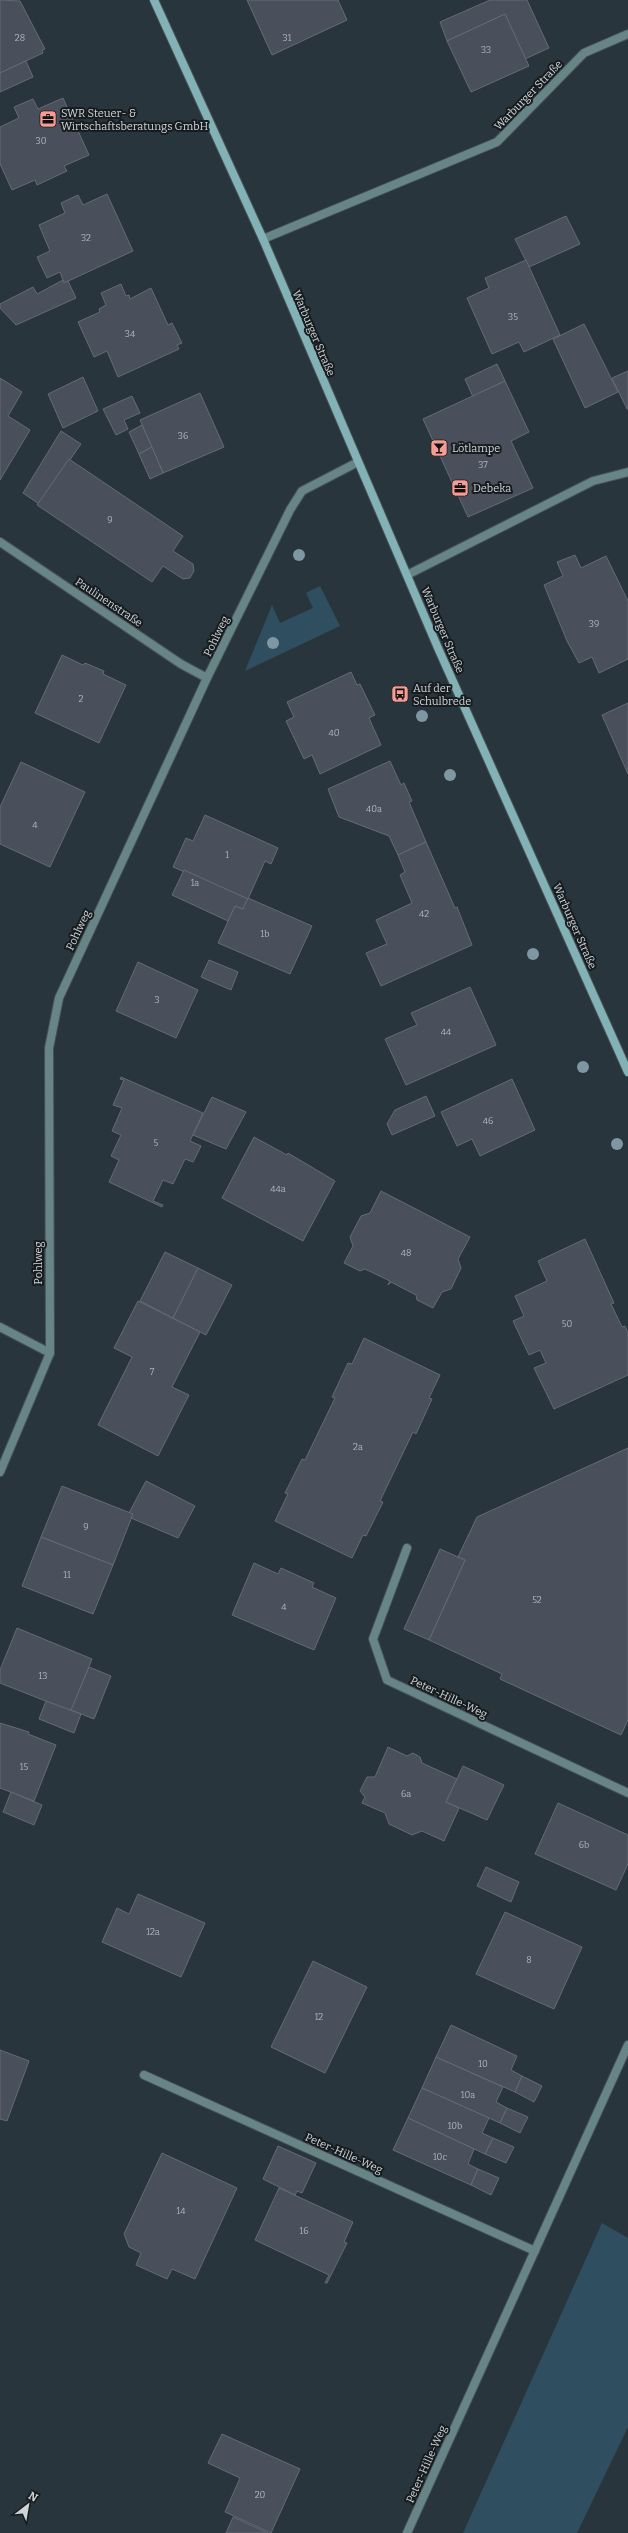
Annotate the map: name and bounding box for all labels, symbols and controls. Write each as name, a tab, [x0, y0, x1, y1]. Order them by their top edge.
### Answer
house number: 28	[15, 33, 25, 43]
house number: 31	[283, 33, 292, 43]
house number: 33	[481, 45, 491, 55]
street label: Warburger Straße	[492, 58, 565, 133]
place label: SWR Steuer- & Wirtschaftsberatungs GmbH	[61, 107, 209, 133]
office icon: SWR Steuer- & Wirtschaftsberatungs GmbH	[38, 109, 58, 129]
house number: 30	[36, 136, 47, 146]
house number: 32	[81, 233, 91, 243]
street label: Warburger Straße	[290, 288, 337, 378]
house number: 35	[508, 312, 518, 322]
house number: 34	[125, 329, 136, 339]
house number: 36	[178, 431, 188, 441]
bar icon: Lötlampe	[429, 438, 449, 458]
place label: Lötlampe	[452, 442, 500, 455]
house number: 37	[478, 460, 488, 470]
office icon: Debeka	[450, 478, 470, 498]
place label: Debeka	[473, 482, 511, 495]
house number: 9	[107, 515, 113, 525]
street label: Paulinenstraße	[73, 575, 145, 630]
street label: Warburger Straße	[419, 585, 466, 675]
street label: Pohlweg	[201, 614, 232, 659]
house number: 39	[589, 619, 599, 629]
place label: Auf der Schulbrede	[413, 682, 471, 708]
bus stop icon: Auf der Schulbrede	[390, 684, 410, 704]
house number: 2	[79, 694, 84, 704]
house number: 40	[328, 728, 340, 738]
house number: 40a	[366, 804, 382, 814]
house number: 4	[32, 820, 38, 830]
house number: 1	[225, 850, 229, 860]
house number: 1a	[191, 878, 199, 888]
street label: Warburger Straße	[550, 882, 599, 971]
street label: Pohlweg	[63, 908, 93, 953]
house number: 42	[419, 909, 429, 919]
house number: 1b	[261, 929, 269, 939]
house number: 3	[154, 995, 160, 1005]
house number: 44	[441, 1027, 452, 1037]
house number: 46	[483, 1116, 493, 1126]
house number: 5	[154, 1138, 159, 1148]
house number: 44a	[270, 1184, 286, 1194]
street label: Pohlweg	[32, 1241, 45, 1285]
house number: 48	[401, 1248, 411, 1258]
house number: 50	[562, 1319, 573, 1329]
house number: 7	[150, 1367, 155, 1377]
house number: 2a	[353, 1442, 363, 1452]
house number: 9	[83, 1522, 89, 1532]
house number: 11	[63, 1570, 71, 1580]
house number: 52	[532, 1595, 542, 1605]
house number: 4	[281, 1602, 287, 1612]
house number: 13	[39, 1671, 47, 1681]
street label: Peter-Hille-Weg	[408, 1674, 489, 1721]
house number: 15	[20, 1762, 28, 1772]
house number: 6a	[401, 1789, 411, 1799]
house number: 6b	[579, 1840, 589, 1850]
house number: 12a	[146, 1927, 160, 1937]
house number: 8	[526, 1955, 532, 1965]
house number: 12	[315, 2012, 323, 2022]
house number: 10	[478, 2059, 488, 2069]
house number: 10a	[461, 2090, 475, 2100]
house number: 10b	[448, 2121, 462, 2131]
street label: Peter-Hille-Weg	[303, 2131, 385, 2176]
house number: 10c	[433, 2152, 447, 2162]
house number: 14	[177, 2206, 186, 2216]
house number: 16	[300, 2226, 308, 2236]
street label: Peter-Hille-Weg	[404, 2423, 449, 2505]
north arrow	[8, 2485, 48, 2525]
text: N	[26, 2489, 40, 2505]
house number: 20	[255, 2490, 266, 2500]

